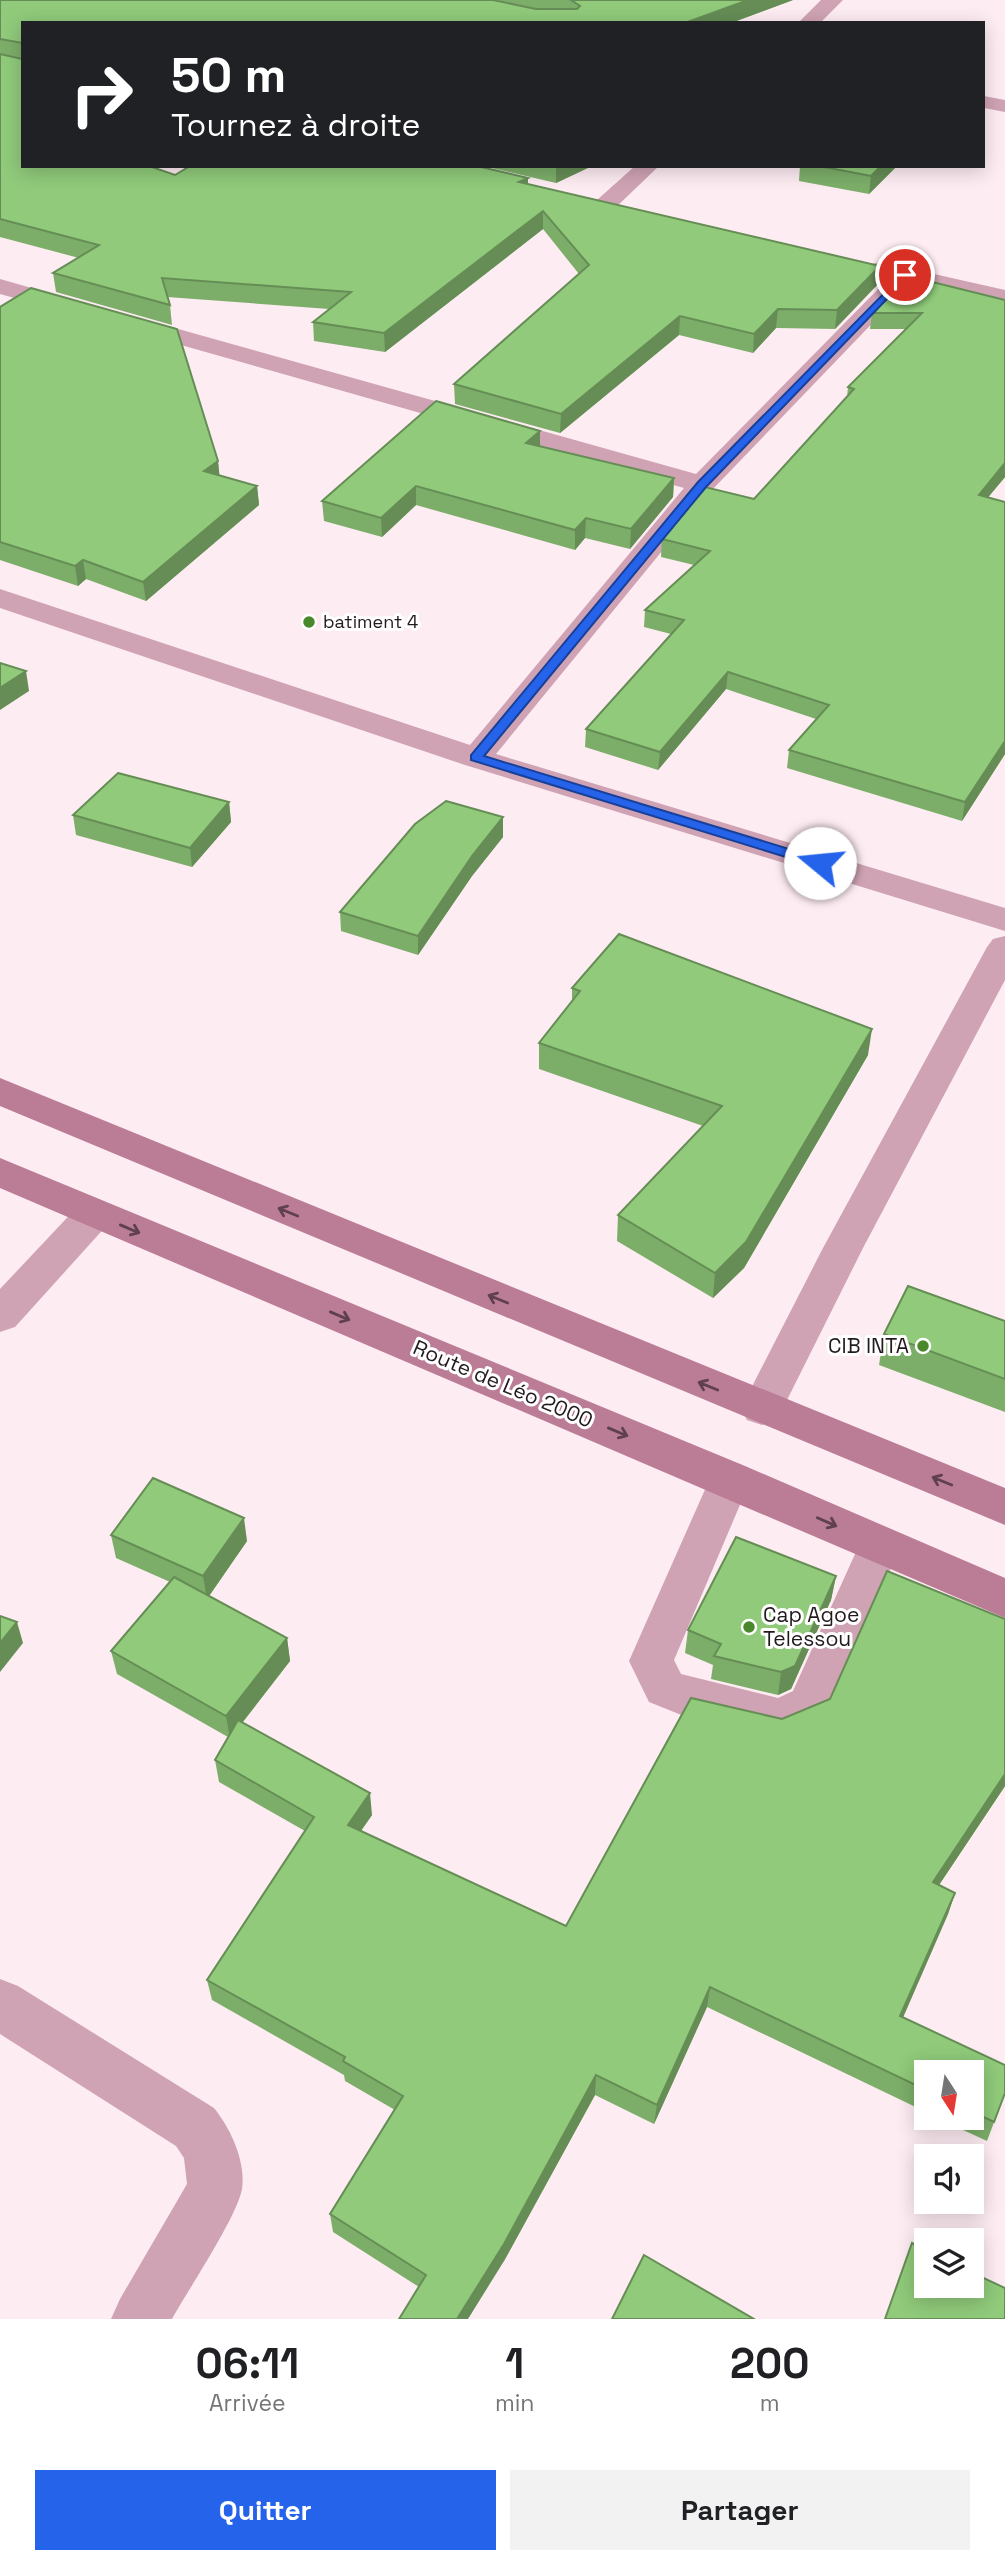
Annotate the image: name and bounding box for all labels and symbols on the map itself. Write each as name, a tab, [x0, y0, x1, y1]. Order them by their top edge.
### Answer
pin	[875, 245, 935, 305]
place label: batiment 4	[323, 610, 418, 633]
marker: batiment 4	[301, 614, 317, 630]
position arrow	[783, 826, 857, 900]
one-way arrow	[278, 1204, 299, 1217]
one-way arrow	[119, 1223, 140, 1236]
one-way arrow	[488, 1291, 510, 1304]
one-way arrow	[329, 1311, 350, 1324]
place label: CIB INTA	[828, 1332, 909, 1359]
street label: Route de Léo 2000	[409, 1333, 597, 1434]
marker: CIB INTA	[915, 1338, 931, 1354]
one-way arrow	[698, 1378, 720, 1391]
one-way arrow	[606, 1427, 628, 1440]
one-way arrow	[931, 1473, 953, 1486]
one-way arrow	[816, 1516, 837, 1529]
place label: Cap Agoe Telessou	[763, 1601, 859, 1652]
marker: Cap Agoe Telessou	[741, 1619, 757, 1635]
north arrow	[914, 2060, 984, 2130]

